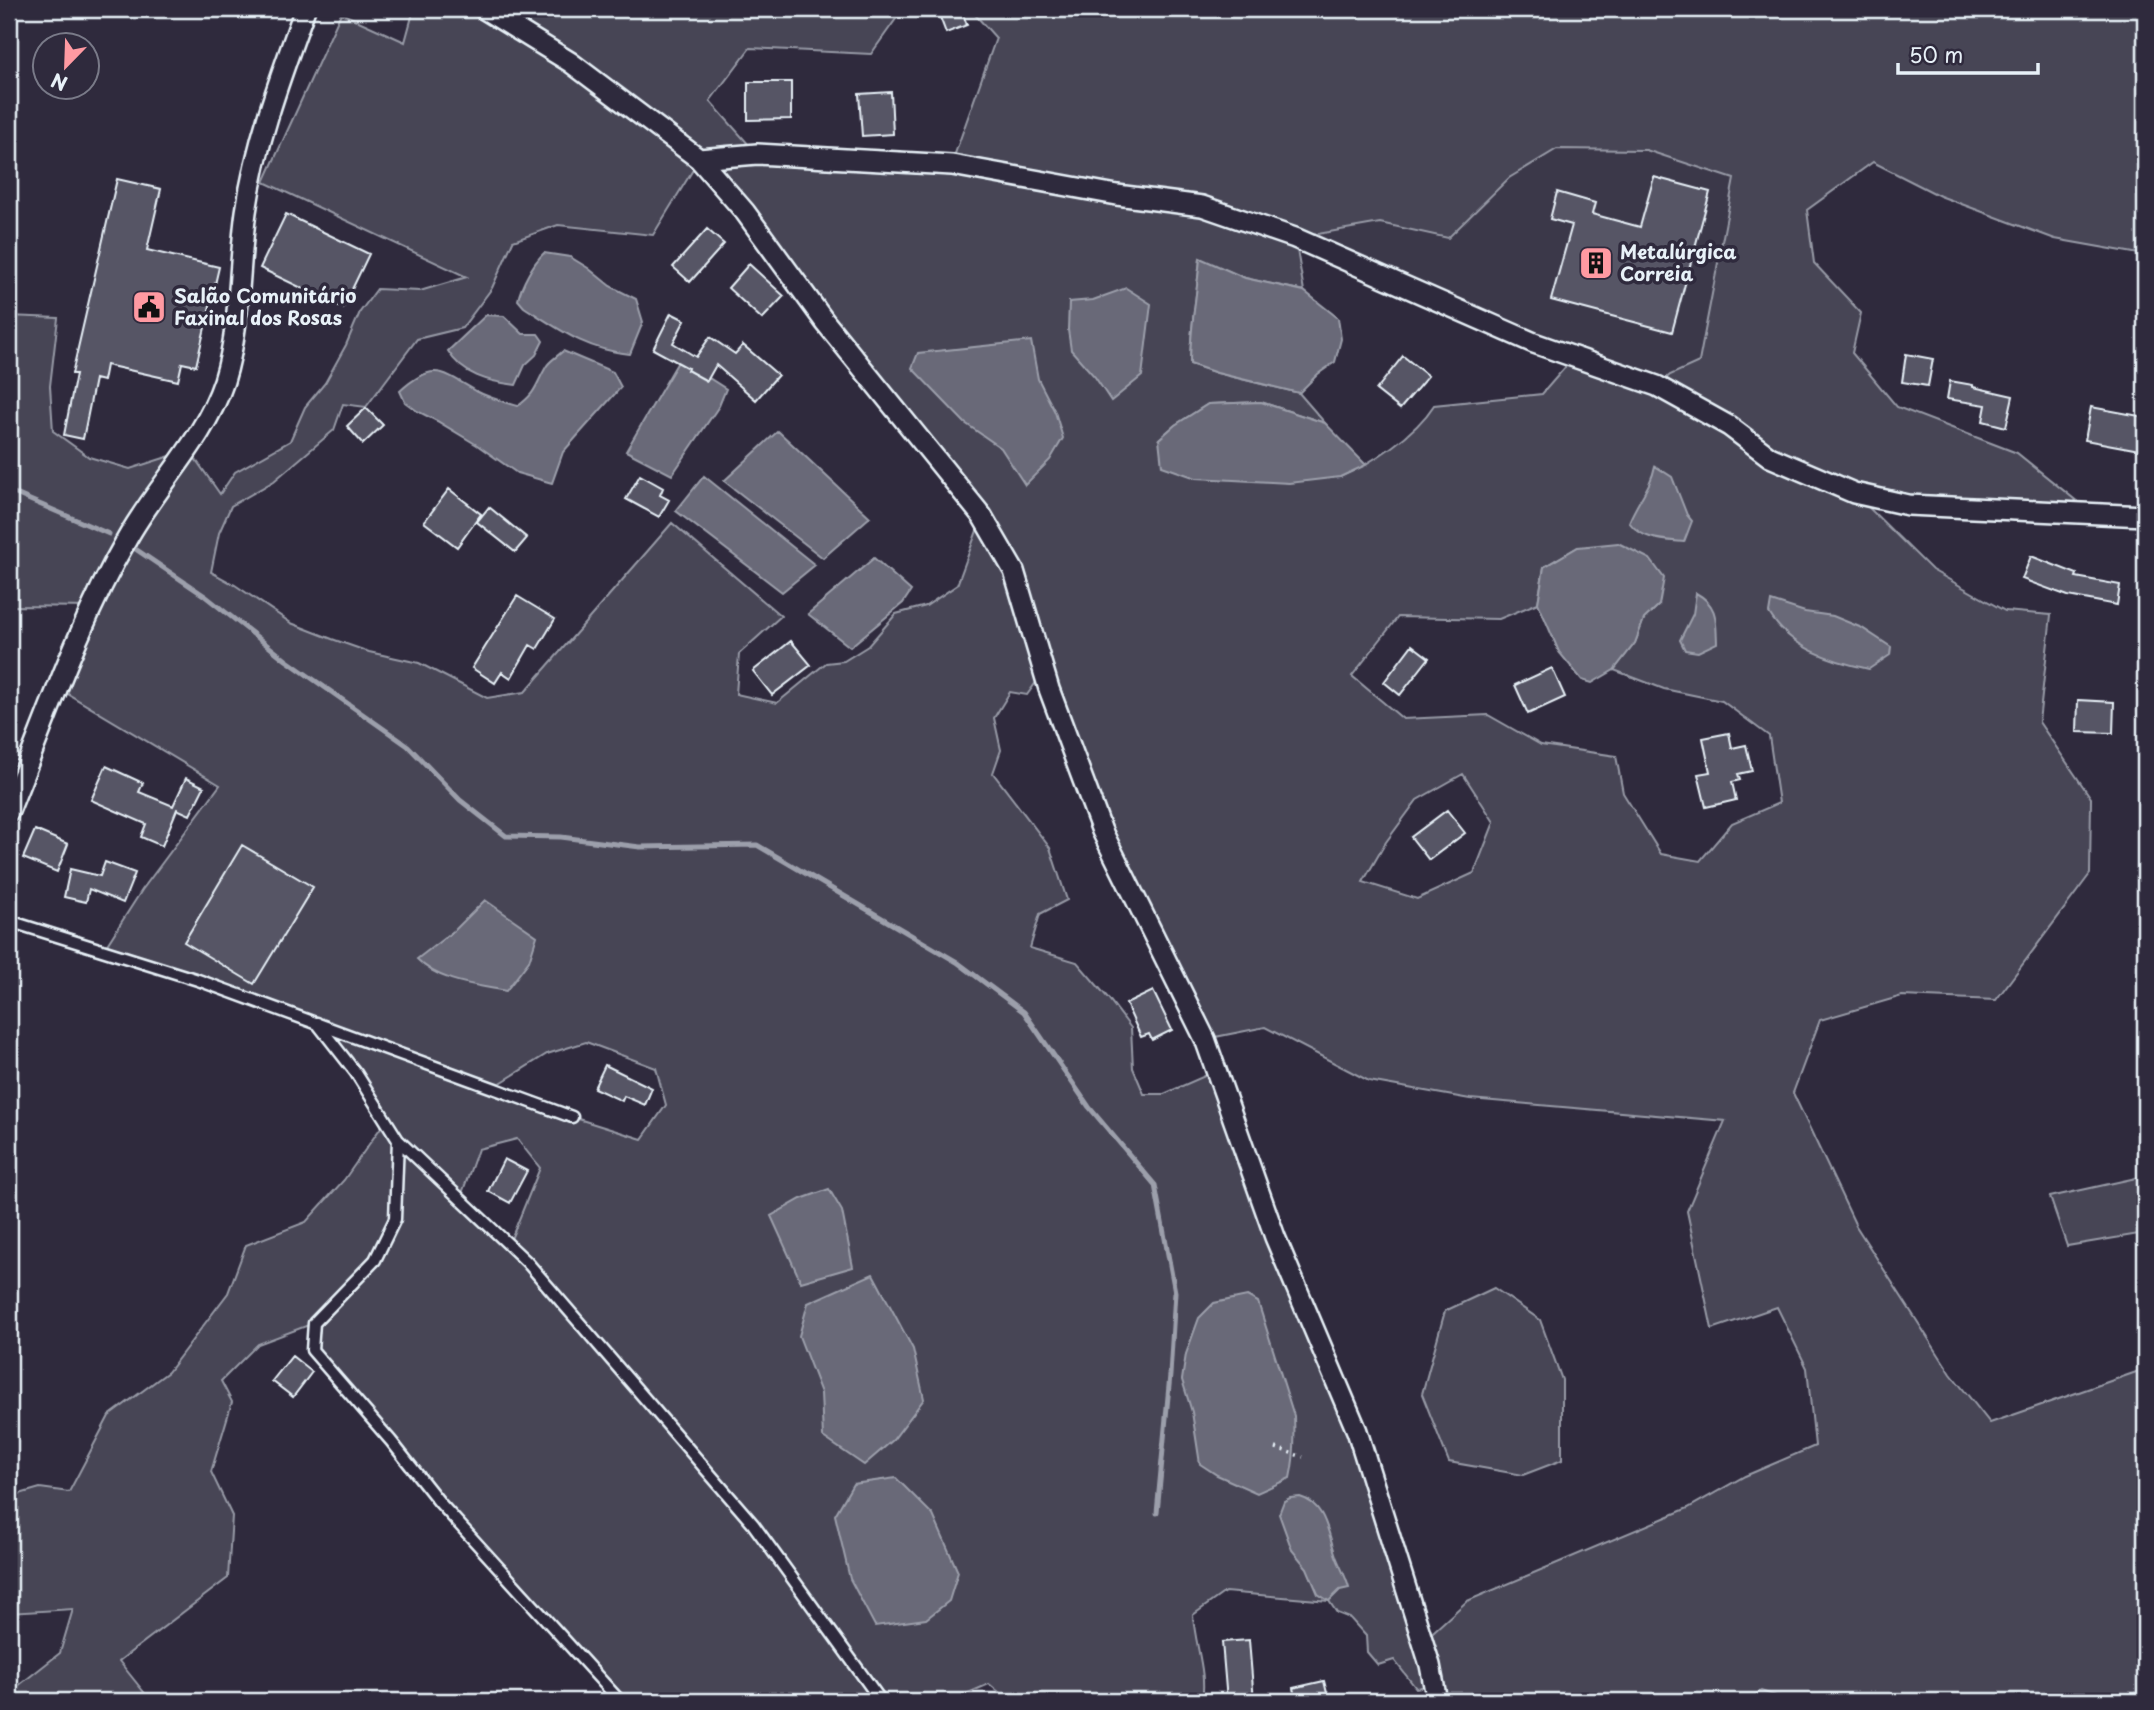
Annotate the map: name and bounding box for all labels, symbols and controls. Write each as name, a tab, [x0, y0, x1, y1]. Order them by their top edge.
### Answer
north arrow	[32, 32, 102, 102]
scale bar	[1898, 32, 2038, 76]
text: 50 m	[1909, 38, 1963, 70]
text: N	[47, 67, 71, 98]
place label: Metalúrgica Correia	[1620, 237, 1737, 287]
building icon: Metalúrgica Correia	[1577, 244, 1615, 282]
place label: Salão Comunitário Faxinal dos Rosas	[174, 281, 356, 331]
public building icon: Salão Comunitário Faxinal dos Rosas	[130, 288, 168, 326]

